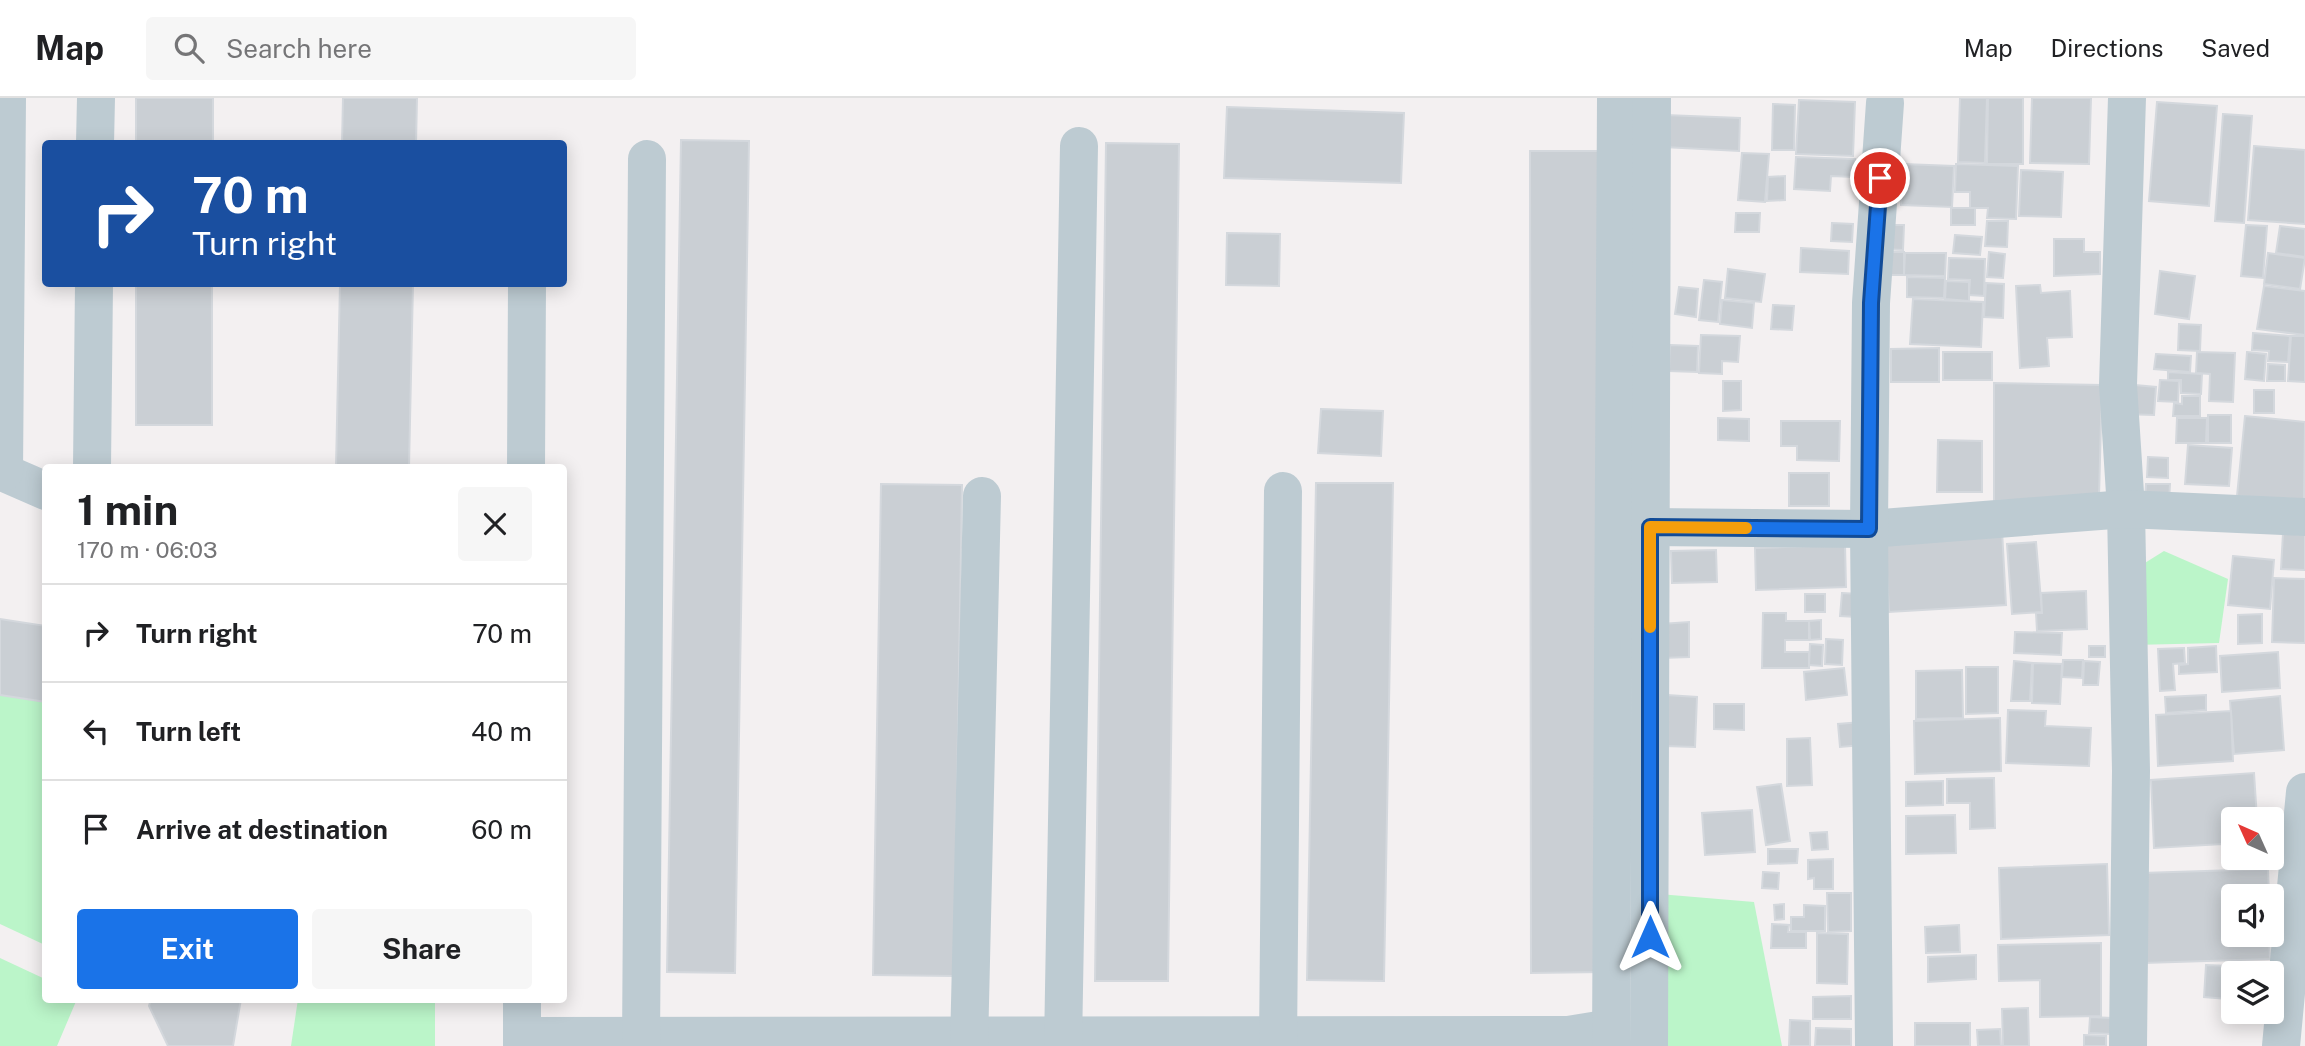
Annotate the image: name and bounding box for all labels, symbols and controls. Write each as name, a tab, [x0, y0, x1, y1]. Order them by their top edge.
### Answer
search box	[146, 17, 636, 80]
text: Map	[35, 29, 104, 67]
icon: search	[170, 29, 208, 67]
text: Search here	[226, 33, 372, 64]
text: Map	[1964, 34, 2013, 62]
text: Directions	[2051, 34, 2163, 62]
text: Saved	[2201, 34, 2270, 62]
pin	[1850, 148, 1910, 208]
icon: arrive	[1861, 159, 1899, 197]
text: 70 m	[192, 166, 309, 224]
icon: right	[77, 168, 168, 259]
text: Turn right	[192, 225, 337, 262]
text: 1 min	[77, 485, 178, 534]
button: close	[458, 487, 532, 561]
text: 170 m · 06:03	[77, 536, 217, 563]
icon: right	[77, 614, 115, 652]
text: Turn right	[136, 618, 258, 649]
text: 70 m	[472, 618, 532, 649]
icon: left	[77, 712, 115, 750]
text: Turn left	[136, 716, 241, 747]
text: 40 m	[471, 716, 532, 747]
north arrow	[2221, 807, 2284, 870]
map controls	[2221, 807, 2284, 1024]
icon: arrive	[77, 810, 115, 848]
text: Arrive at destination	[136, 814, 388, 845]
text: 60 m	[471, 814, 532, 845]
button: sound	[2221, 884, 2284, 947]
position arrow	[1613, 900, 1687, 974]
button: Exit	[77, 909, 298, 989]
button: Share	[312, 909, 532, 989]
button: layers	[2221, 961, 2284, 1024]

